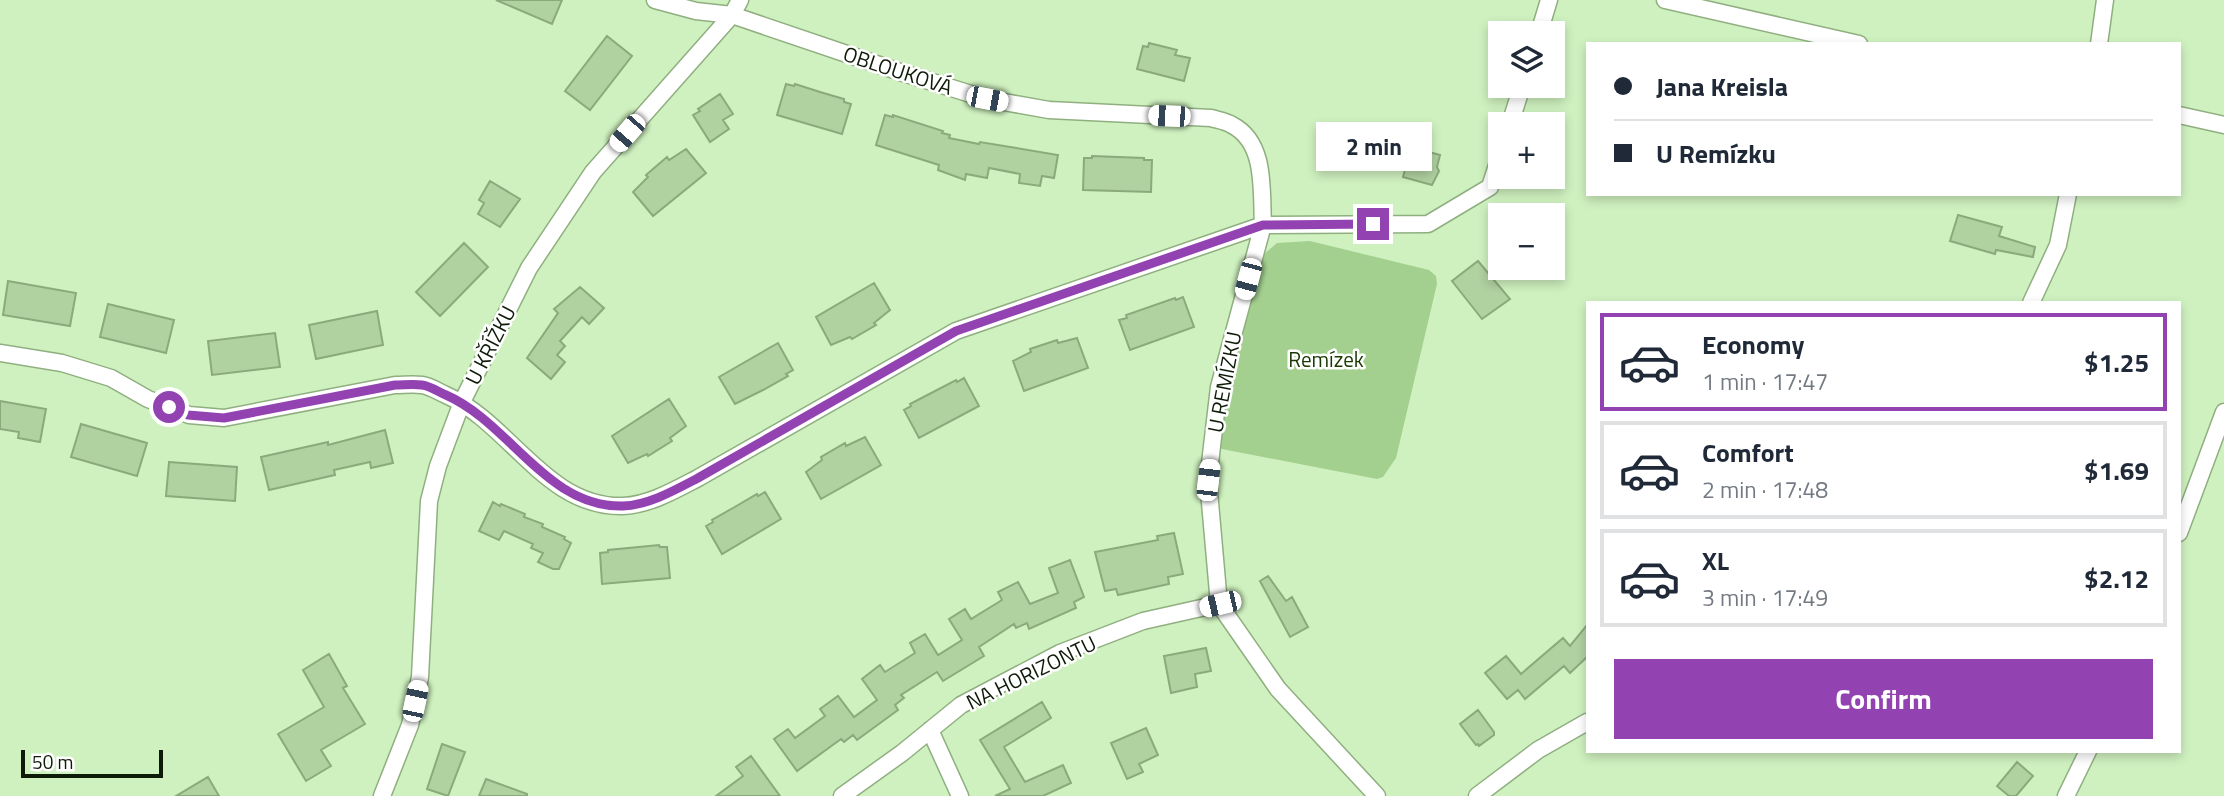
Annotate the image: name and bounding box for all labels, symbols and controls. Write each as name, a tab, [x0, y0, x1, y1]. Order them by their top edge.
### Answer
map controls	[1488, 21, 1565, 280]
button: layers	[1488, 21, 1565, 98]
street label: OBLOUKOVÁ	[839, 37, 957, 103]
text: Jana Kreisla	[1656, 67, 1788, 106]
car	[965, 85, 1010, 113]
car	[1148, 105, 1191, 127]
car	[606, 110, 649, 156]
button: +	[1488, 112, 1565, 189]
callout: 2 min	[1315, 122, 1431, 172]
text: 2 min	[1346, 129, 1402, 164]
text: U Remízku	[1656, 134, 1776, 173]
button: −	[1488, 203, 1565, 280]
route end	[1357, 208, 1389, 240]
car	[1233, 256, 1264, 302]
street label: U KŘÍŽKU	[456, 300, 524, 390]
text: Economy	[1702, 325, 1804, 364]
street label: U REMÍZKU	[1199, 329, 1249, 435]
icon: car	[1618, 331, 1681, 394]
park label: Remízek	[1288, 343, 1364, 375]
text: $1.25	[2084, 343, 2149, 382]
text: 1 min · 17:47	[1702, 364, 1828, 399]
route start	[153, 391, 185, 423]
text: Comfort	[1702, 433, 1794, 472]
icon: car	[1618, 439, 1681, 502]
text: $1.69	[2084, 451, 2149, 490]
car	[1196, 458, 1221, 502]
text: 2 min · 17:48	[1702, 472, 1828, 507]
text: XL	[1702, 541, 1729, 580]
icon: car	[1618, 547, 1681, 610]
text: $2.12	[2084, 559, 2149, 598]
text: 3 min · 17:49	[1702, 580, 1828, 615]
car	[1198, 589, 1243, 619]
street label: NA HORIZONTU	[961, 627, 1101, 717]
button: Confirm	[1614, 659, 2153, 739]
car	[401, 678, 430, 724]
scale bar	[21, 747, 163, 779]
text: 50 m	[32, 747, 73, 776]

